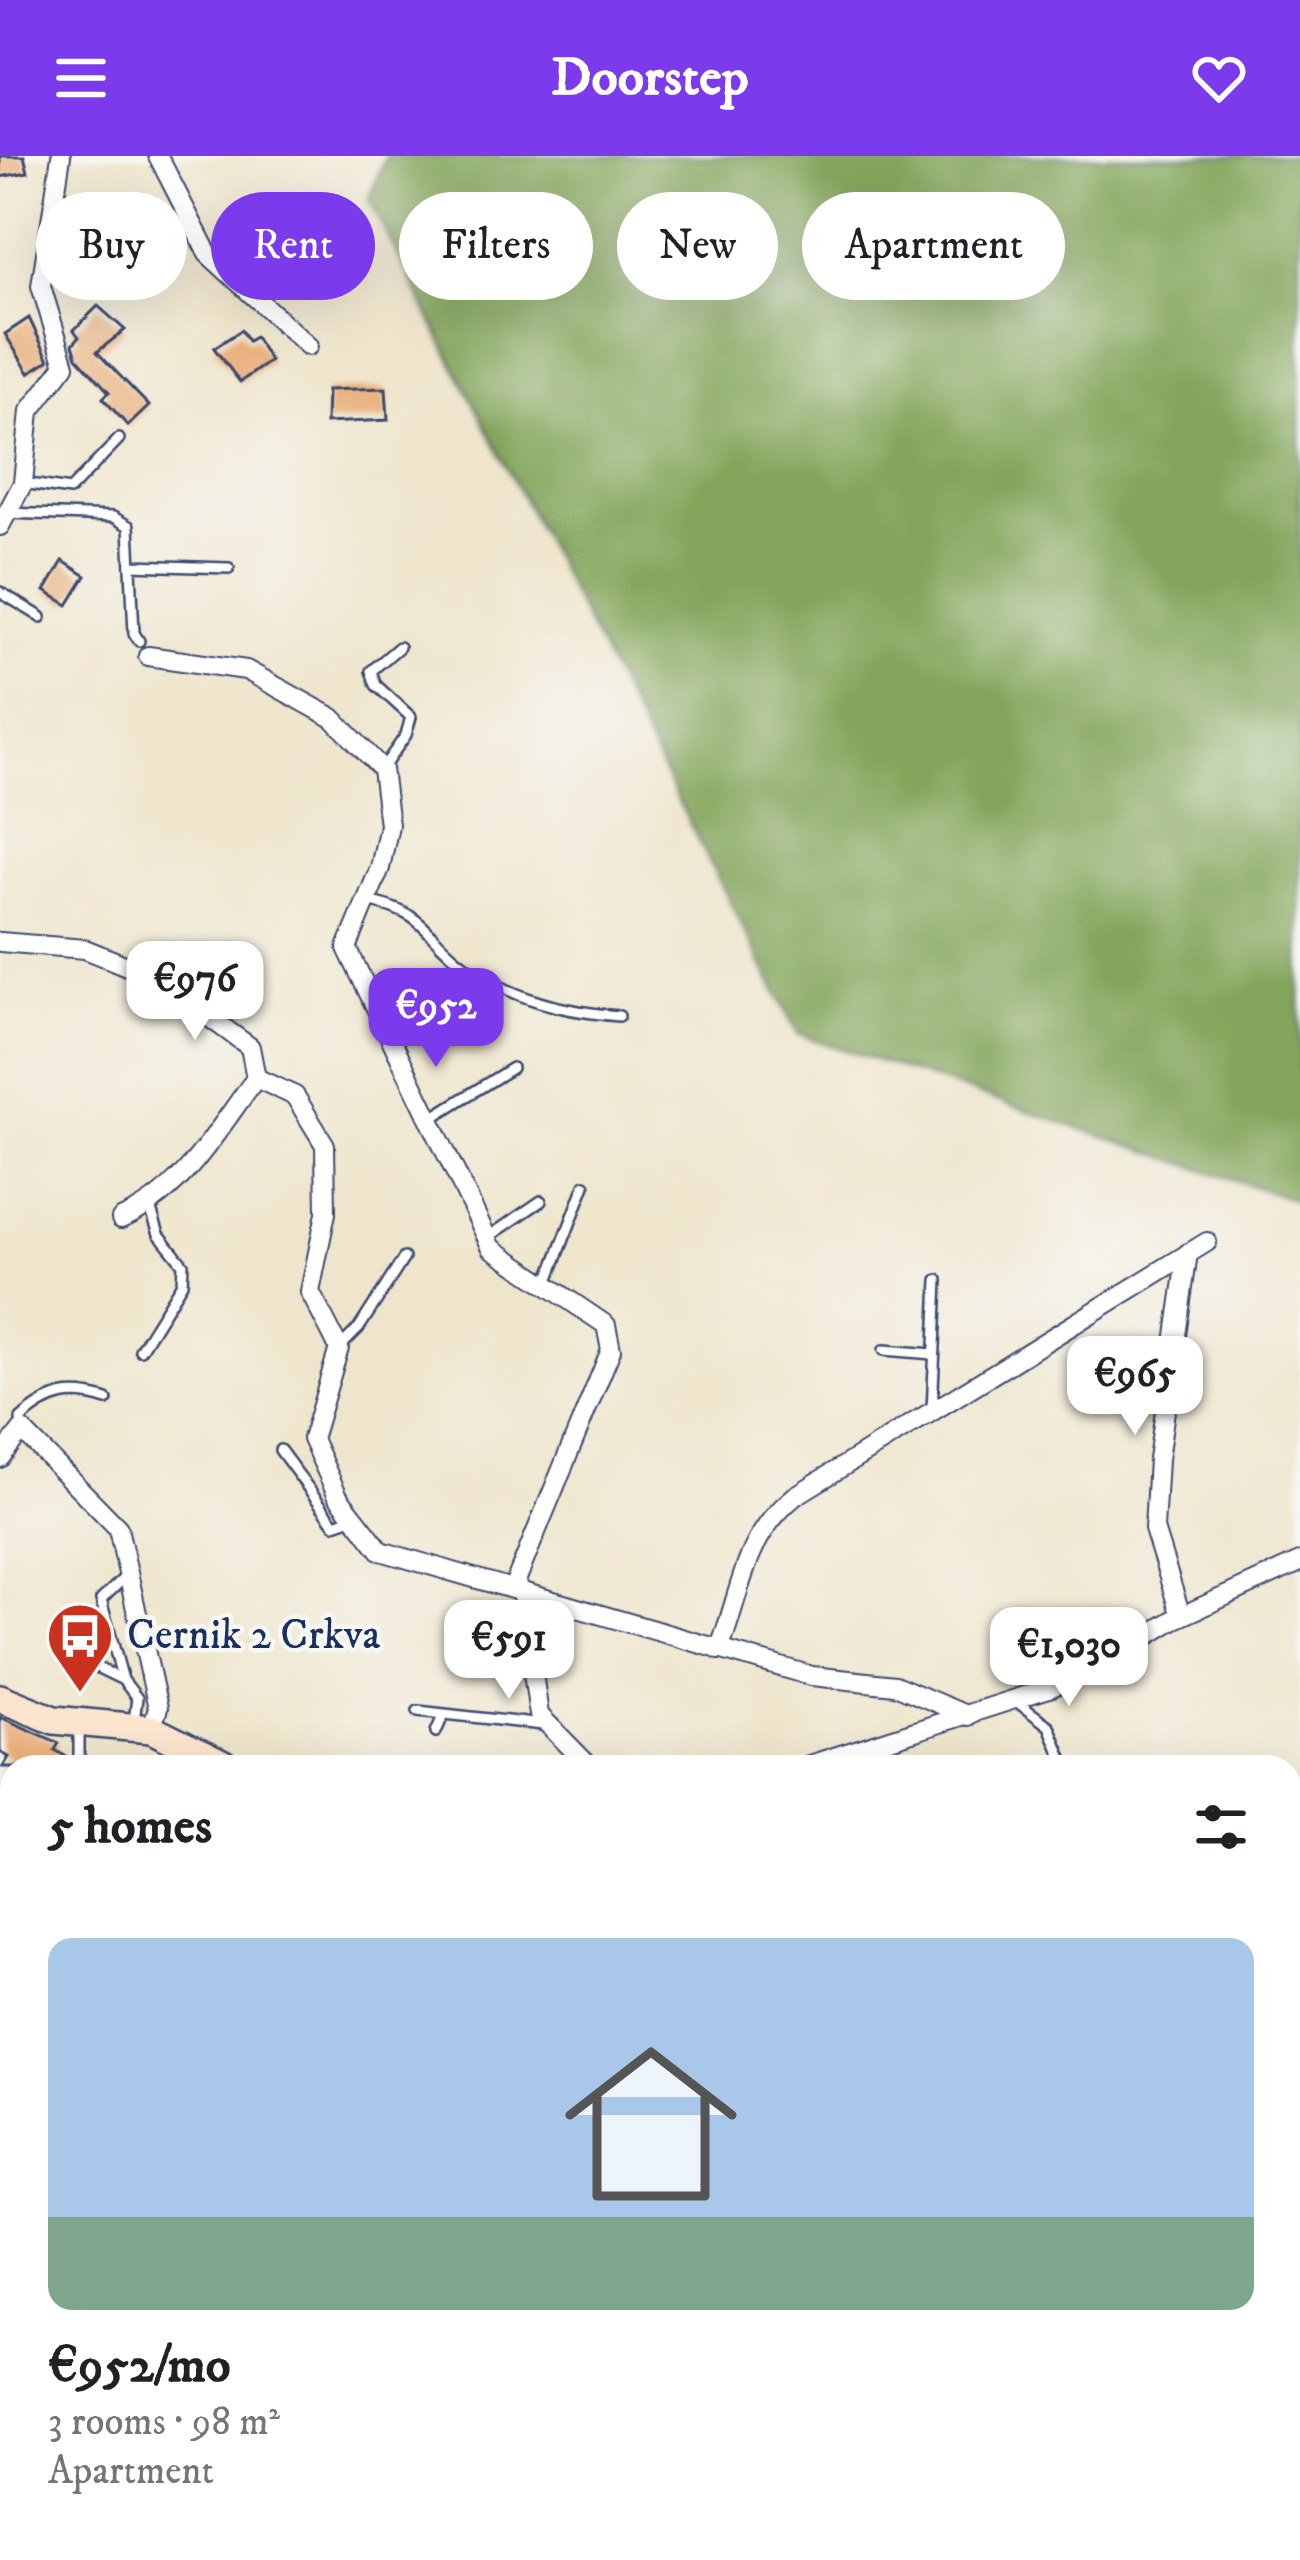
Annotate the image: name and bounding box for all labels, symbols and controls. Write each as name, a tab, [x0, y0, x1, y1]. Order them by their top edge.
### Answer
icon: menu	[48, 45, 114, 111]
text: Doorstep	[551, 45, 749, 112]
icon: heart	[1186, 45, 1252, 111]
chip: Buy	[36, 192, 187, 300]
chip: Rent	[211, 192, 375, 300]
chip: Filters	[399, 192, 593, 300]
chip: New	[617, 192, 778, 300]
chip: Apartment	[802, 192, 1065, 300]
pin: €976	[124, 941, 266, 1043]
text: €976	[153, 955, 237, 1004]
pin: €952	[365, 968, 507, 1070]
text: €952	[396, 982, 476, 1031]
pin: €965	[1064, 1336, 1206, 1438]
text: €965	[1094, 1350, 1176, 1399]
pin: €591	[438, 1600, 580, 1702]
bus stop icon: Cernik 2 Crkva	[45, 1601, 115, 1695]
pin: €1,030	[971, 1607, 1167, 1709]
place label: Cernik 2 Crkva	[127, 1610, 381, 1662]
text: €591	[471, 1614, 547, 1663]
text: €1,030	[1017, 1621, 1121, 1670]
icon: filters	[1188, 1794, 1254, 1860]
text: 5 homes	[48, 1795, 212, 1859]
icon: home	[543, 2016, 759, 2232]
text: €952/mo	[48, 2334, 231, 2398]
text: 3 rooms · 98 m²	[48, 2398, 280, 2447]
text: Apartment	[48, 2447, 214, 2496]

